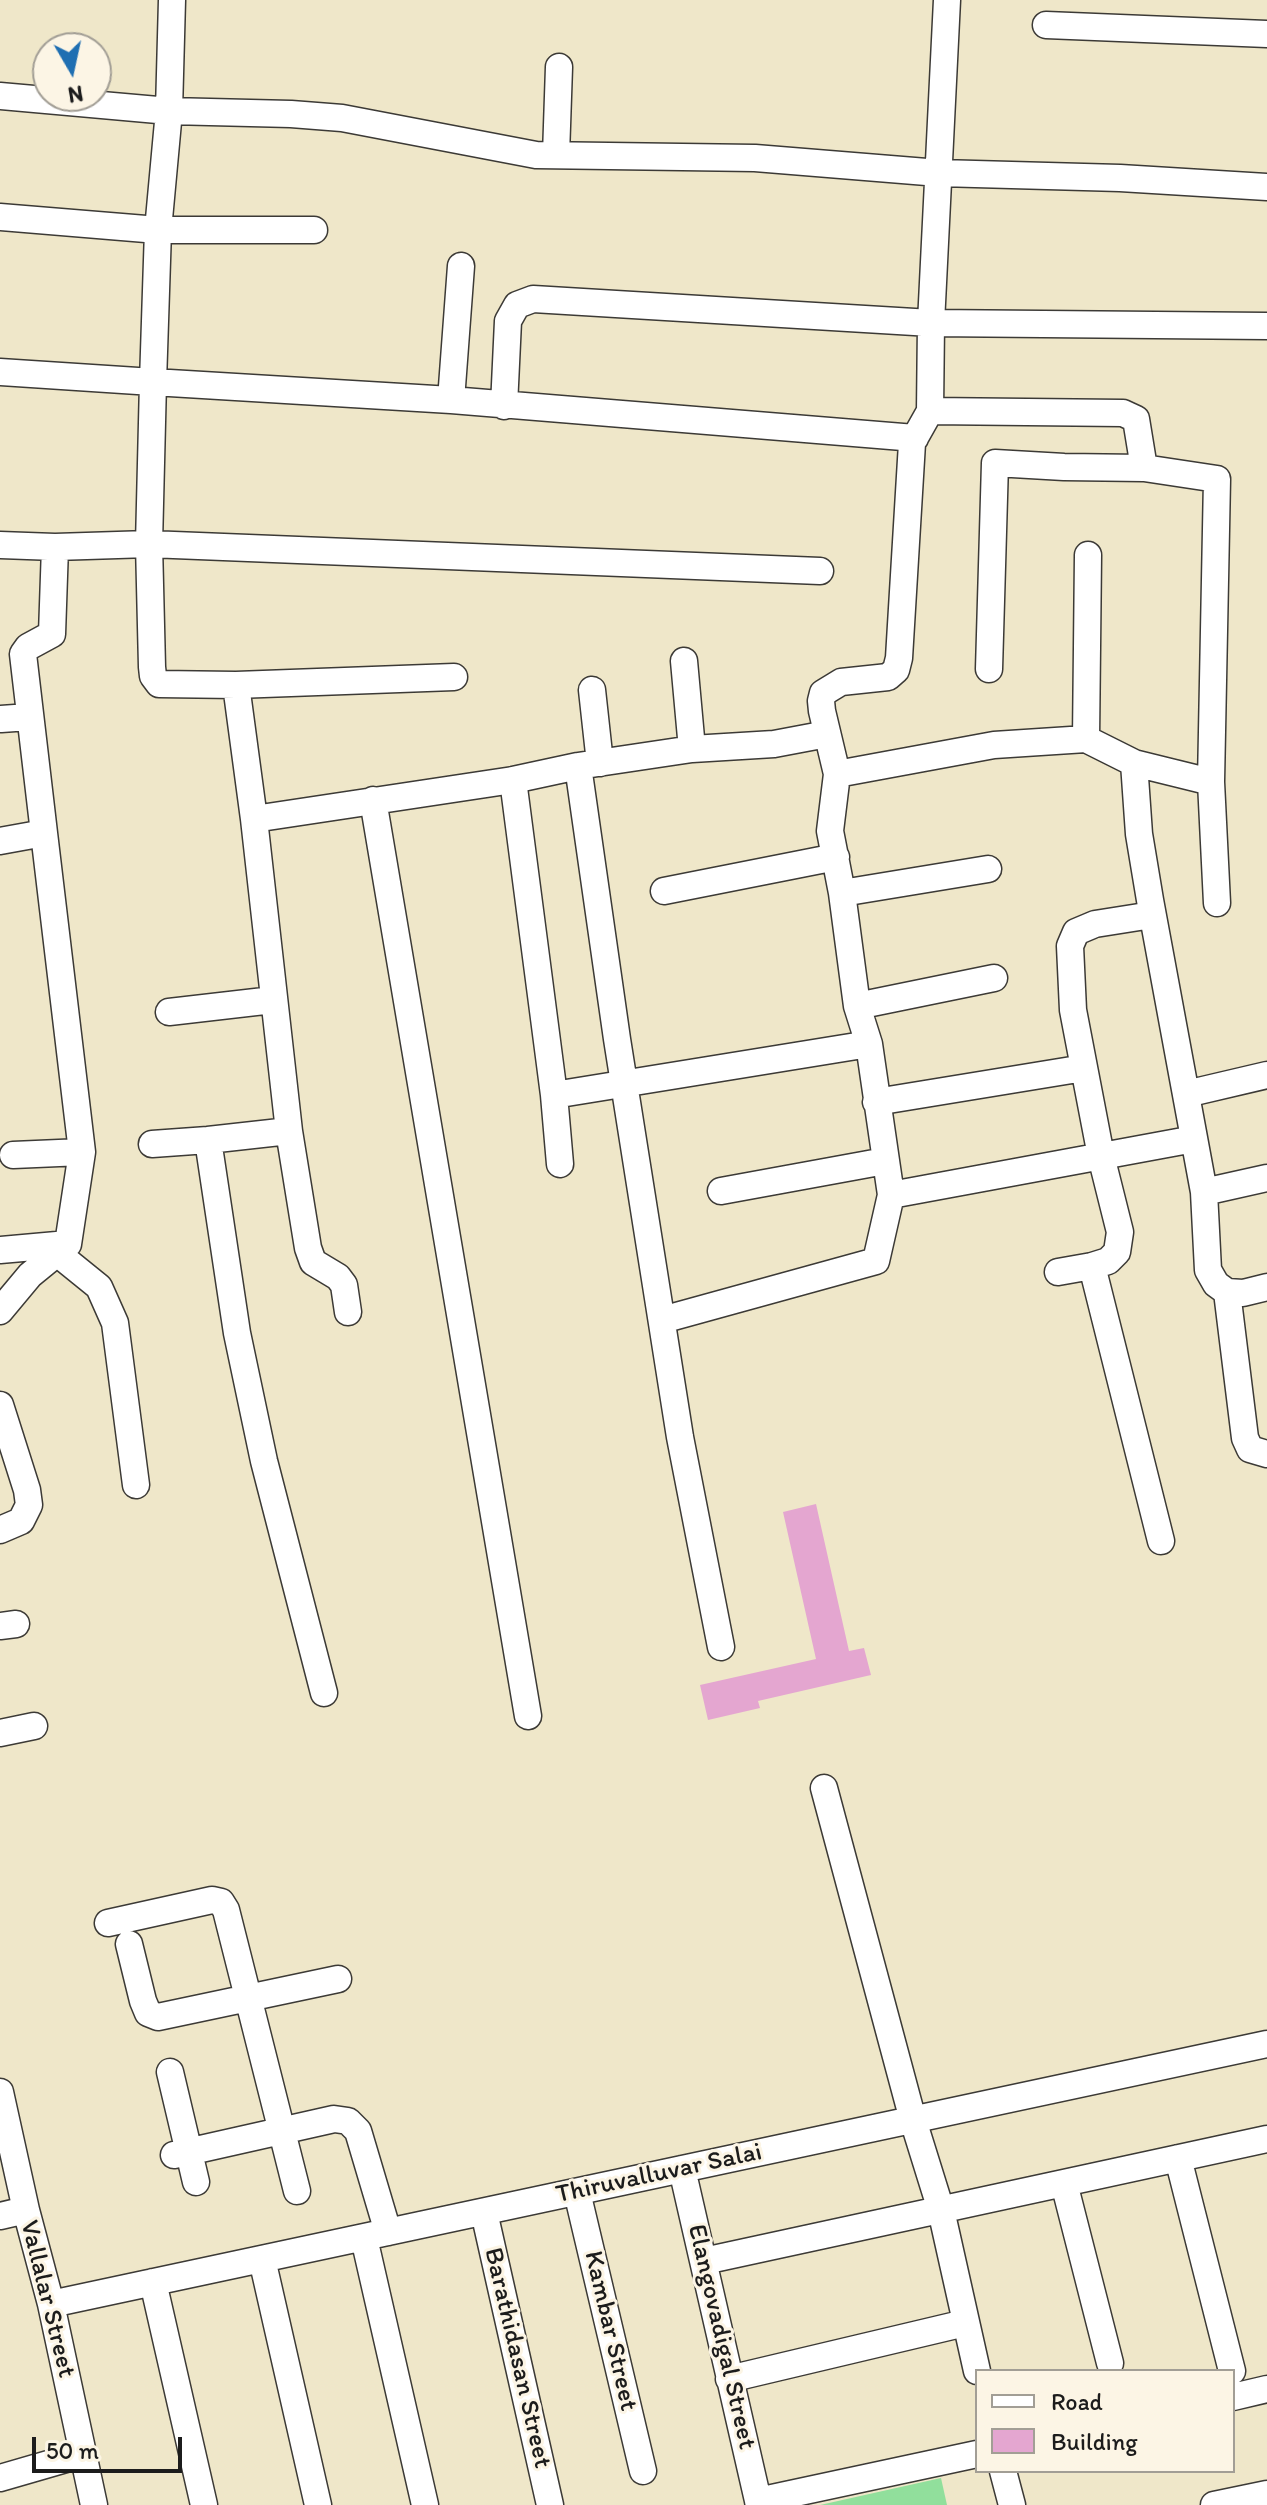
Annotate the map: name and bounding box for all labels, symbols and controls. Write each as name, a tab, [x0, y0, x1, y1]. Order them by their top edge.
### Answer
north arrow	[32, 32, 112, 112]
text: N	[66, 80, 85, 109]
street label: Thiruvalluvar Salai	[553, 2137, 765, 2211]
street label: Vallalar Street	[12, 2217, 82, 2381]
street label: Elangovadigal Street	[680, 2222, 762, 2452]
street label: Barathidasan Street	[476, 2245, 558, 2471]
street label: Kambar Street	[576, 2248, 644, 2414]
legend	[975, 2369, 1235, 2473]
text: Road	[1051, 2387, 1103, 2416]
scale bar	[36, 2421, 186, 2471]
text: Building	[1051, 2427, 1138, 2456]
text: 50 m	[46, 2436, 99, 2465]

